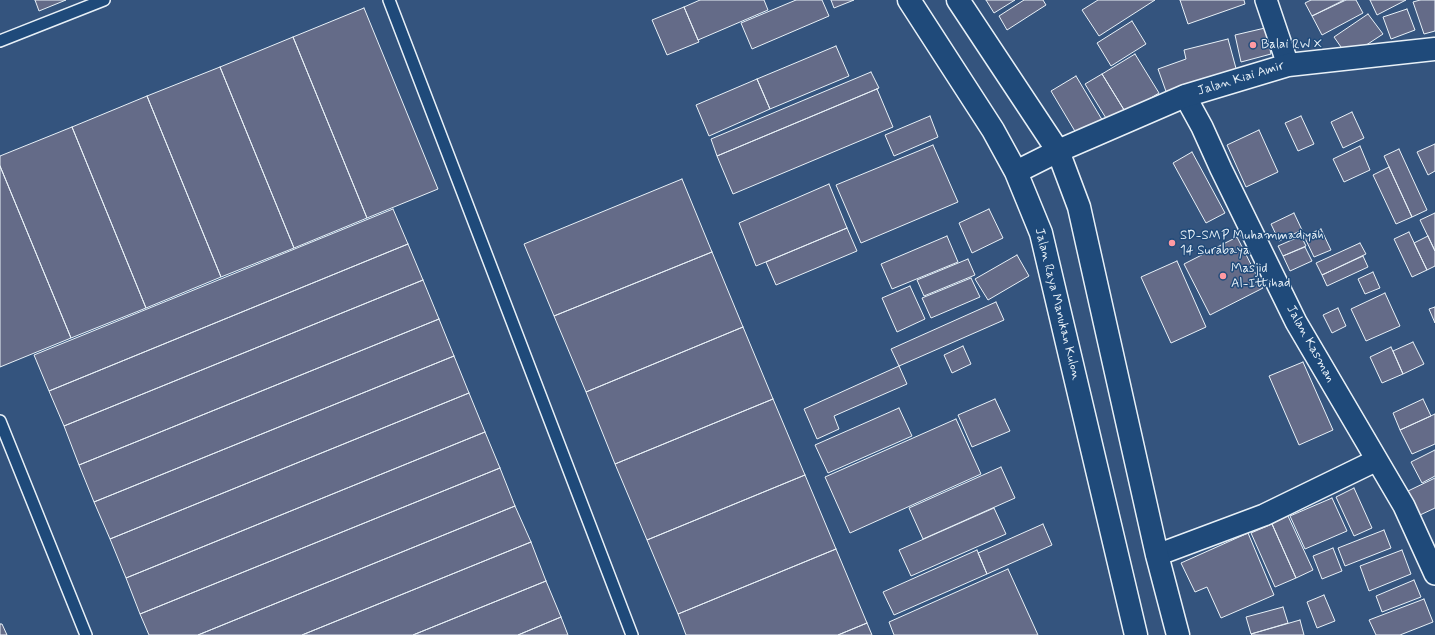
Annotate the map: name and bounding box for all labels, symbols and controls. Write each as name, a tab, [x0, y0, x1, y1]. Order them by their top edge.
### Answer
place label: Balai RW X	[1261, 37, 1322, 53]
marker: Balai RW X	[1248, 40, 1258, 50]
street label: Jalan Kiai Amir	[1196, 58, 1286, 100]
street label: Jalan Raya Manukan Kulon	[1031, 226, 1083, 382]
place label: SD-SMP Muhammadiyah 14 Surabaya	[1180, 228, 1324, 259]
marker: SD-SMP Muhammadiyah 14 Surabaya	[1167, 238, 1177, 248]
place label: Masjid Al-Ittihad	[1231, 261, 1291, 292]
marker: Masjid Al-Ittihad	[1218, 271, 1228, 281]
street label: Jalan Kasman	[1282, 303, 1338, 385]

